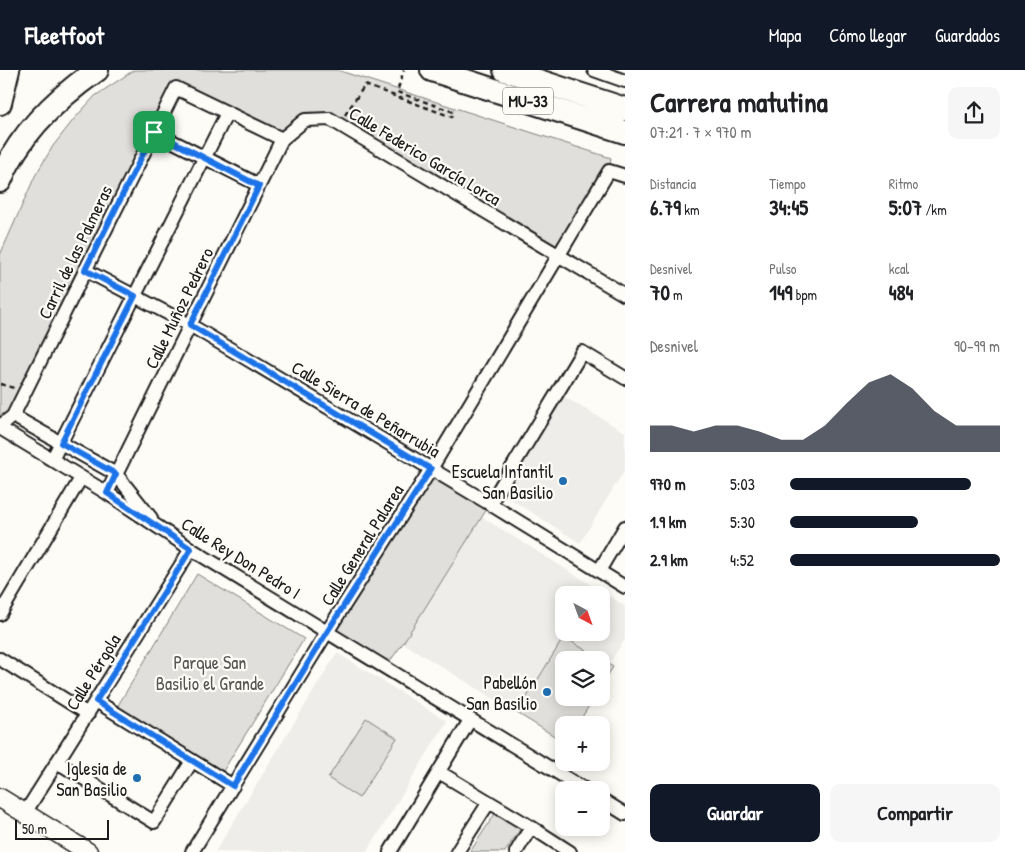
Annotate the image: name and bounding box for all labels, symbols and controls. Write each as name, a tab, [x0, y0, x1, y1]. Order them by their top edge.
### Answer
text: Fleetfoot	[25, 19, 104, 51]
text: Mapa	[769, 23, 801, 48]
text: Cómo llegar	[829, 23, 907, 48]
text: Guardados	[935, 23, 1000, 48]
text: Carrera matutina	[650, 83, 828, 121]
button: share	[948, 87, 1000, 139]
road number: MU-33	[503, 88, 553, 114]
street label: Calle Federico García Lorca	[344, 101, 506, 211]
pin	[133, 111, 175, 153]
icon: arrive	[140, 118, 168, 146]
text: 07:21 · 7 × 970 m	[650, 121, 751, 143]
text: Distancia	[650, 174, 696, 193]
text: Tiempo	[769, 174, 806, 193]
text: Ritmo	[889, 174, 918, 193]
street label: Carril de las Palmeras	[32, 181, 118, 323]
text: 6.79	[650, 193, 681, 222]
text: 34:45	[769, 193, 808, 222]
text: 5:07	[889, 193, 922, 222]
text: km	[681, 200, 700, 219]
text: /km	[922, 200, 947, 219]
street label: Calle Muñoz Pedrero	[139, 243, 219, 373]
text: Desnivel	[650, 259, 692, 278]
text: Pulso	[769, 259, 796, 278]
text: kcal	[889, 259, 909, 278]
text: 70	[650, 278, 670, 307]
text: 149	[769, 278, 793, 307]
text: 484	[889, 278, 914, 307]
text: m	[670, 285, 683, 304]
text: bpm	[793, 285, 817, 304]
text: Desnivel	[650, 335, 698, 357]
text: 90–99 m	[954, 335, 1000, 357]
street label: Calle Sierra de Peñarrubia	[287, 355, 445, 463]
place label: Escuela Infantil San Basilio	[452, 459, 553, 505]
text: 970 m	[650, 473, 686, 495]
text: 5:03	[730, 473, 755, 495]
marker: Escuela Infantil San Basilio	[557, 475, 569, 487]
street label: Calle General Palarea	[315, 480, 409, 610]
street label: Calle Rey Don Pedro I	[176, 511, 306, 605]
text: 1.9 km	[650, 511, 686, 533]
text: 5:30	[730, 511, 755, 533]
text: 2.9 km	[650, 549, 688, 571]
text: 4:52	[730, 549, 754, 571]
north arrow	[555, 586, 610, 641]
map controls	[555, 586, 610, 836]
street label: Calle Pérgola	[60, 629, 126, 715]
park label: Parque San Basilio el Grande	[156, 650, 264, 696]
button: layers	[555, 651, 610, 706]
place label: Pabellón San Basilio	[466, 670, 537, 716]
marker: Pabellón San Basilio	[541, 686, 553, 698]
button: +	[555, 716, 610, 771]
place label: Iglesia de San Basilio	[56, 756, 127, 802]
marker: Iglesia de San Basilio	[131, 772, 143, 784]
button: −	[555, 781, 610, 836]
button: Guardar	[650, 784, 820, 842]
button: Compartir	[830, 784, 1000, 842]
scale bar	[15, 817, 109, 840]
text: 50 m	[22, 819, 47, 838]

